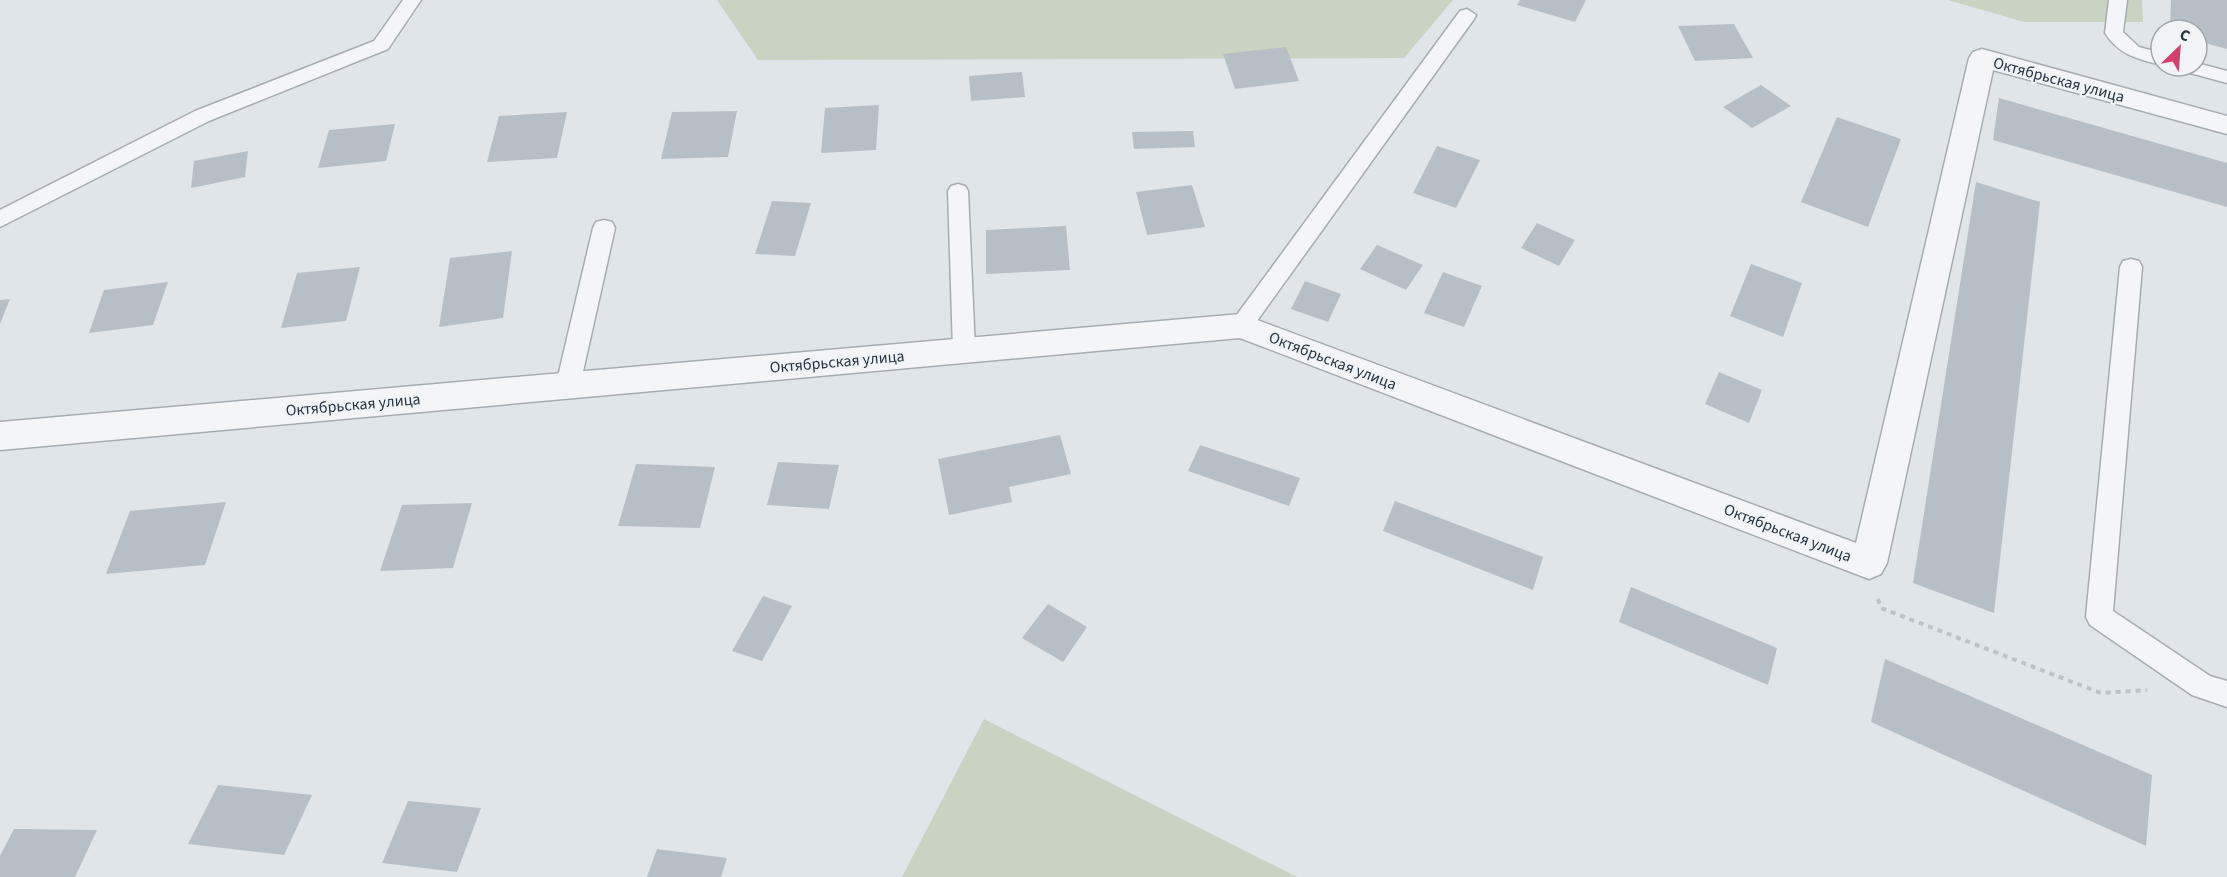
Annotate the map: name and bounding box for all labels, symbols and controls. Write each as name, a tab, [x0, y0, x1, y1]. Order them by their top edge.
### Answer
north arrow	[2149, 18, 2209, 78]
text: С	[2176, 23, 2194, 47]
street label: Октябрьская улица	[1991, 52, 2127, 108]
street label: Октябрьская улица	[1266, 326, 1400, 395]
street label: Октябрьская улица	[769, 345, 905, 379]
street label: Октябрьская улица	[285, 388, 421, 422]
street label: Октябрьская улица	[1721, 498, 1855, 567]

